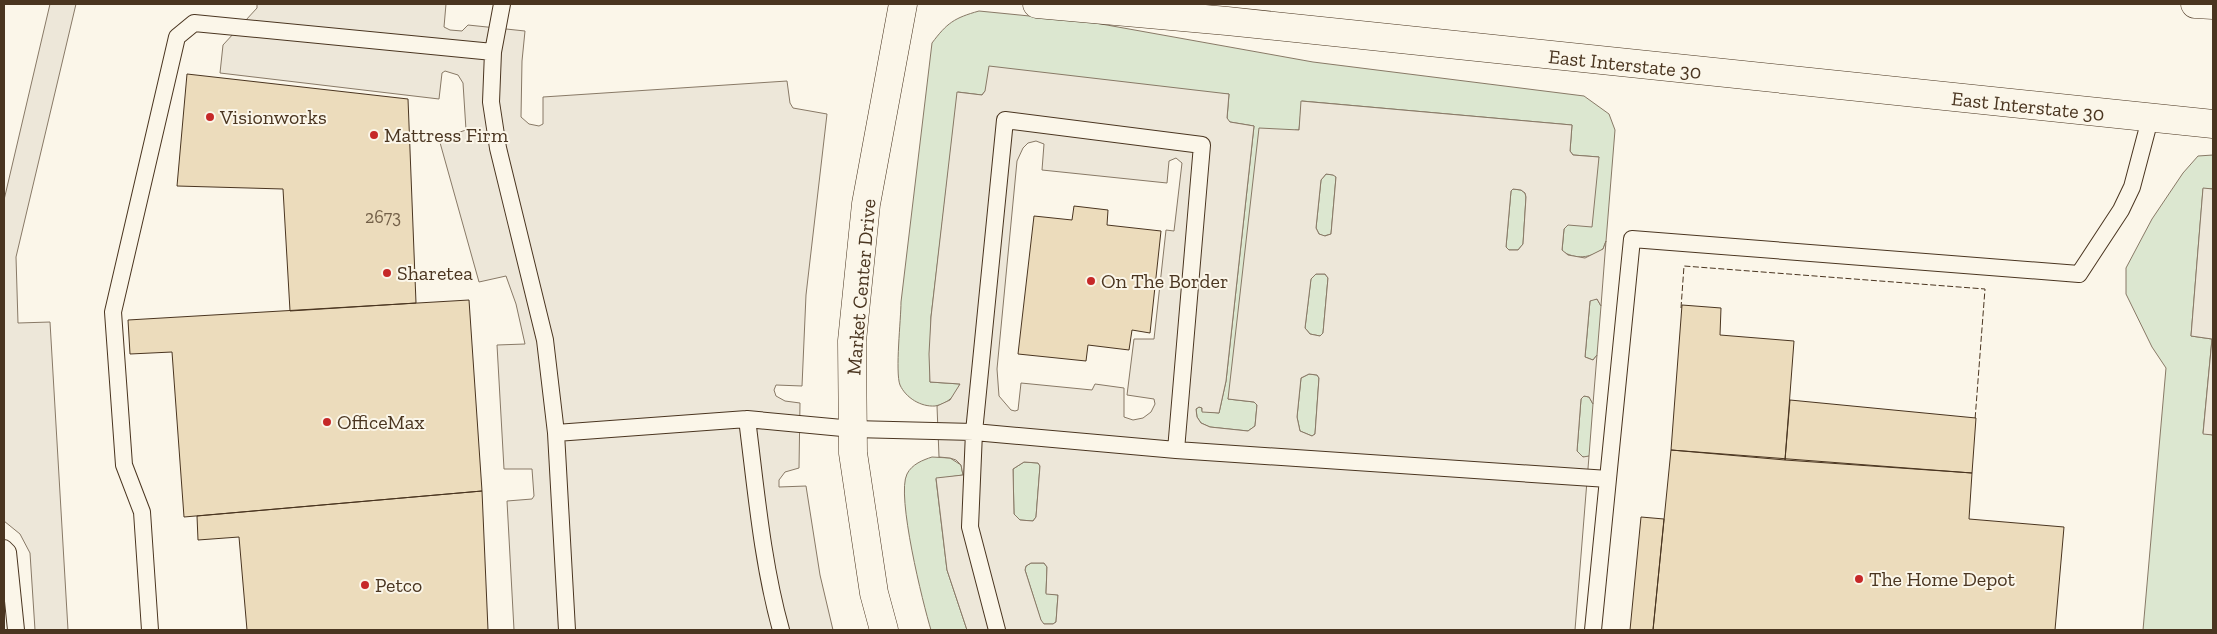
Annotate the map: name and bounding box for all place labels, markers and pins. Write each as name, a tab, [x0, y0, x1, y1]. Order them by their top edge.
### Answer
place label: Visionworks	[219, 105, 327, 129]
marker: Visionworks	[204, 111, 216, 123]
place label: Mattress Firm	[384, 123, 509, 147]
marker: Mattress Firm	[368, 129, 380, 141]
place label: Sharetea	[397, 261, 473, 285]
marker: Sharetea	[381, 267, 393, 279]
place label: On The Border	[1101, 269, 1228, 293]
marker: On The Border	[1085, 275, 1097, 287]
place label: OfficeMax	[337, 410, 425, 434]
marker: OfficeMax	[321, 416, 333, 428]
place label: The Home Depot	[1869, 567, 2015, 591]
place label: Petco	[375, 573, 422, 597]
marker: The Home Depot	[1853, 573, 1865, 585]
marker: Petco	[359, 579, 371, 591]

